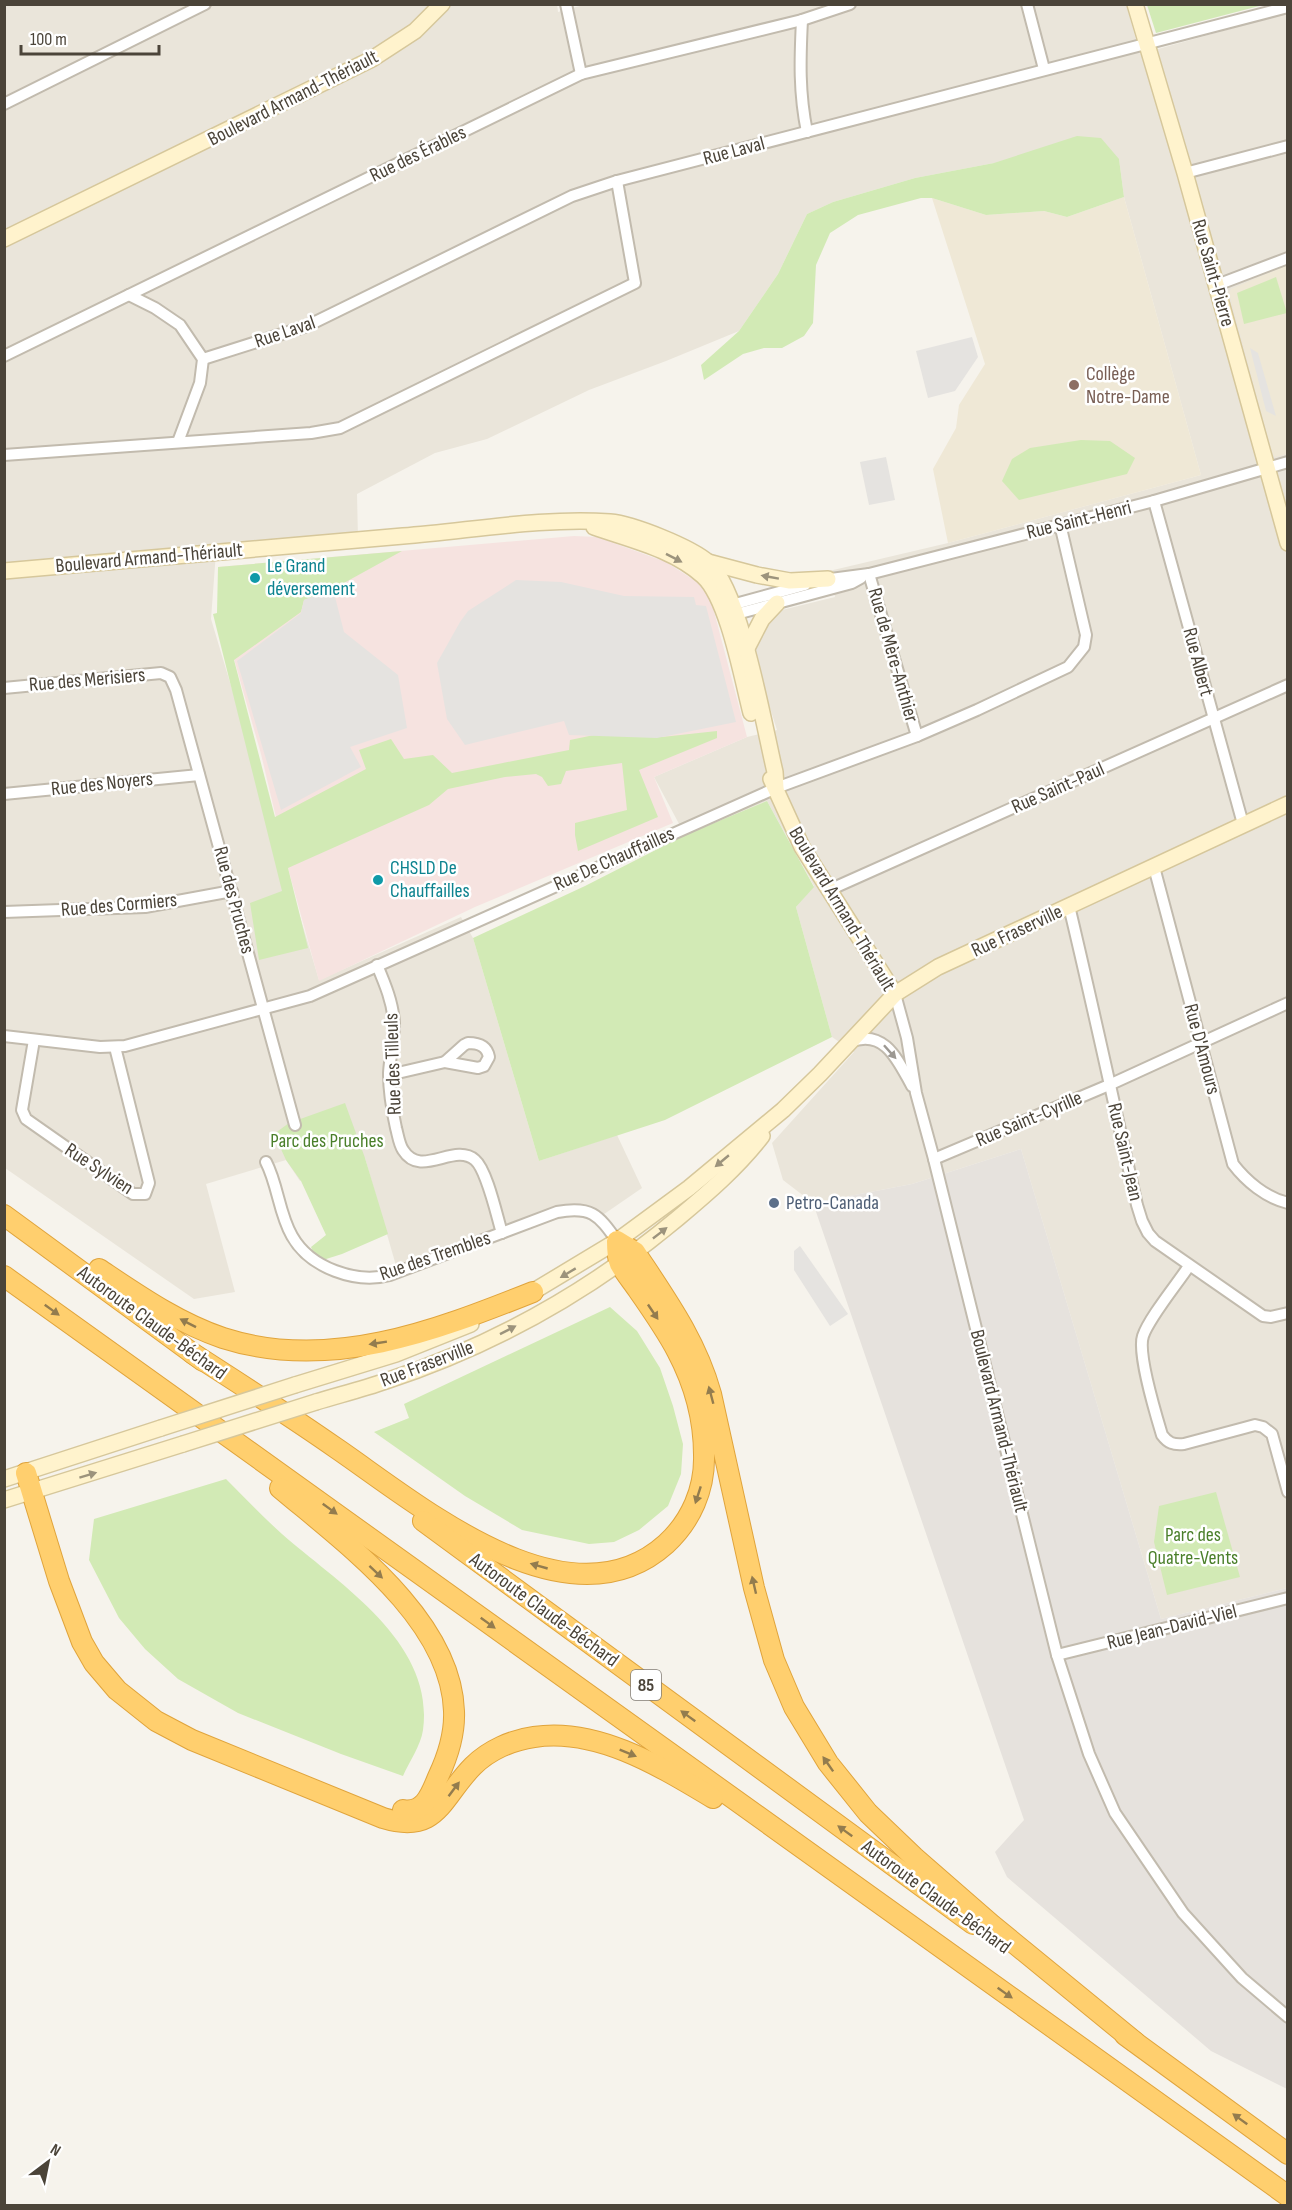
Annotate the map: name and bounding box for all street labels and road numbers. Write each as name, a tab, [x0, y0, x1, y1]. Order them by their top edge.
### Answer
street label: Boulevard Armand-Thériault	[204, 45, 382, 151]
street label: Rue des Érables	[366, 120, 470, 188]
street label: Rue Laval	[701, 131, 767, 171]
street label: Rue Saint-Pierre	[1186, 217, 1240, 329]
street label: Rue Laval	[251, 310, 319, 354]
street label: Rue Saint-Henri	[1024, 495, 1134, 545]
street label: Boulevard Armand-Thériault	[54, 538, 244, 578]
street label: Rue de Mère-Anthier	[862, 585, 924, 725]
street label: Rue Albert	[1177, 625, 1219, 699]
street label: Rue des Merisiers	[28, 663, 146, 697]
street label: Rue Saint-Paul	[1008, 757, 1108, 819]
street label: Rue des Noyers	[50, 767, 154, 801]
street label: Rue De Chauffailles	[550, 822, 678, 896]
street label: Boulevard Armand-Thériault	[783, 822, 901, 996]
street label: Rue des Pruches	[208, 844, 260, 956]
street label: Rue des Cormiers	[60, 888, 178, 922]
street label: Rue Fraserville	[968, 900, 1066, 962]
street label: Rue D'Amours	[1178, 1001, 1226, 1097]
street label: Rue des Tilleuls	[379, 1013, 407, 1115]
street label: Rue Saint-Cyrille	[972, 1086, 1086, 1152]
street label: Rue Saint-Jean	[1102, 1101, 1148, 1203]
street label: Rue Sylvien	[60, 1138, 138, 1200]
street label: Rue des Trembles	[376, 1226, 494, 1286]
street label: Autoroute Claude-Béchard	[72, 1260, 231, 1385]
street label: Boulevard Armand-Thériault	[965, 1327, 1033, 1515]
street label: Rue Fraserville	[377, 1335, 477, 1393]
street label: Autoroute Claude-Béchard	[464, 1547, 623, 1672]
street label: Rue Jean-David-Viel	[1105, 1599, 1239, 1655]
road number: 85	[631, 1670, 661, 1700]
street label: Autoroute Claude-Béchard	[856, 1834, 1015, 1959]

